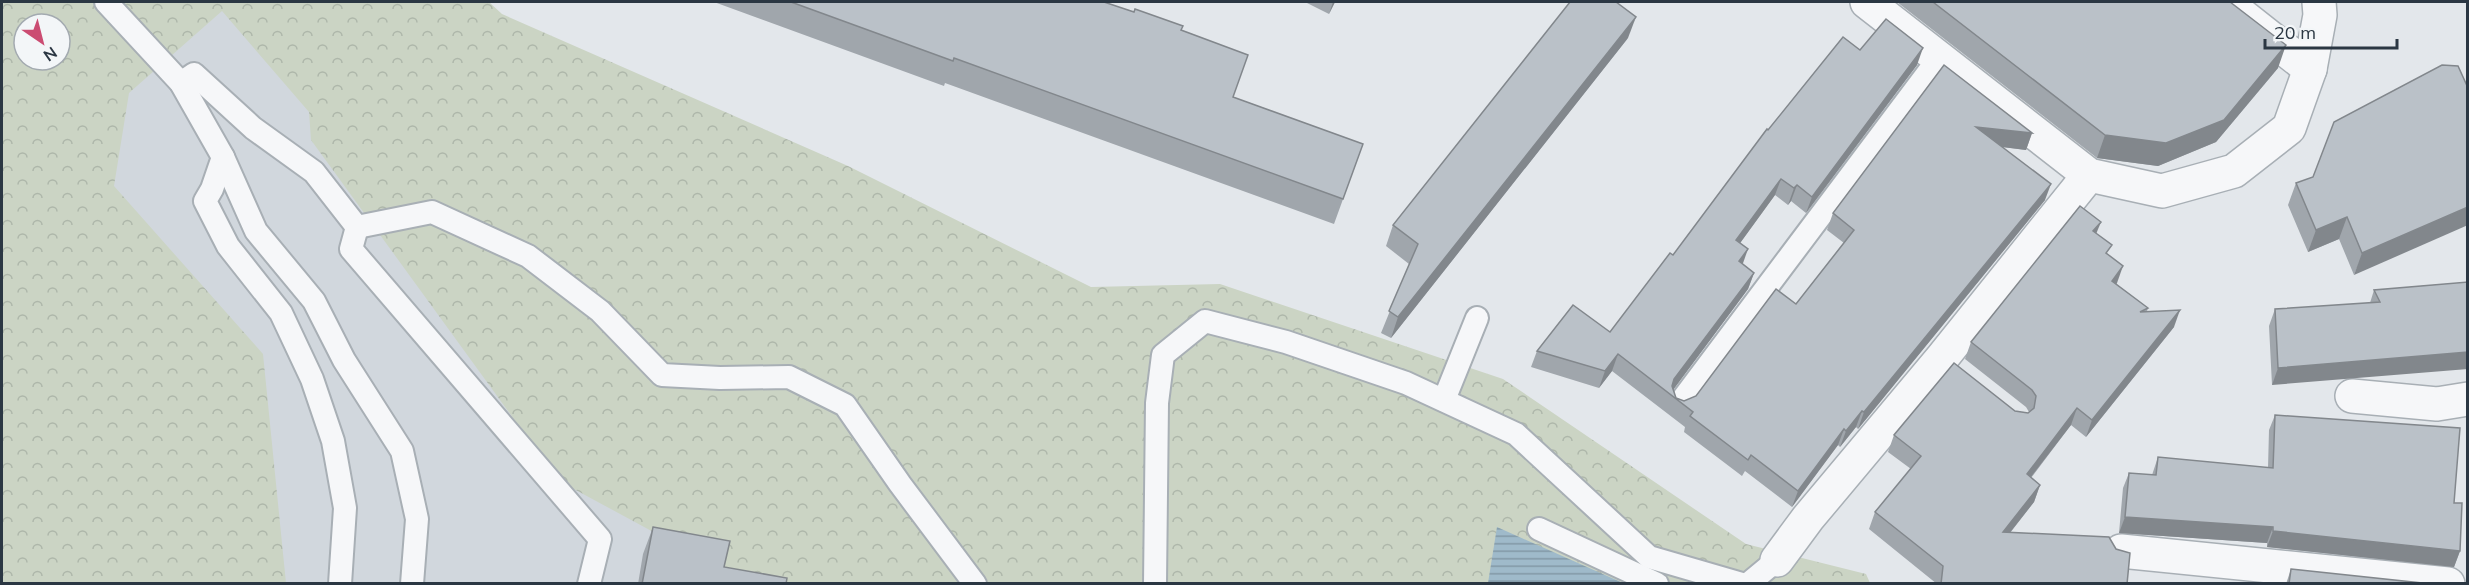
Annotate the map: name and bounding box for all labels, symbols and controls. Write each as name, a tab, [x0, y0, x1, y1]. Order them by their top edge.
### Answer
north arrow	[12, 12, 72, 72]
scale bar	[2265, 12, 2397, 50]
text: 20 m	[2274, 21, 2316, 44]
text: N	[40, 43, 61, 66]

